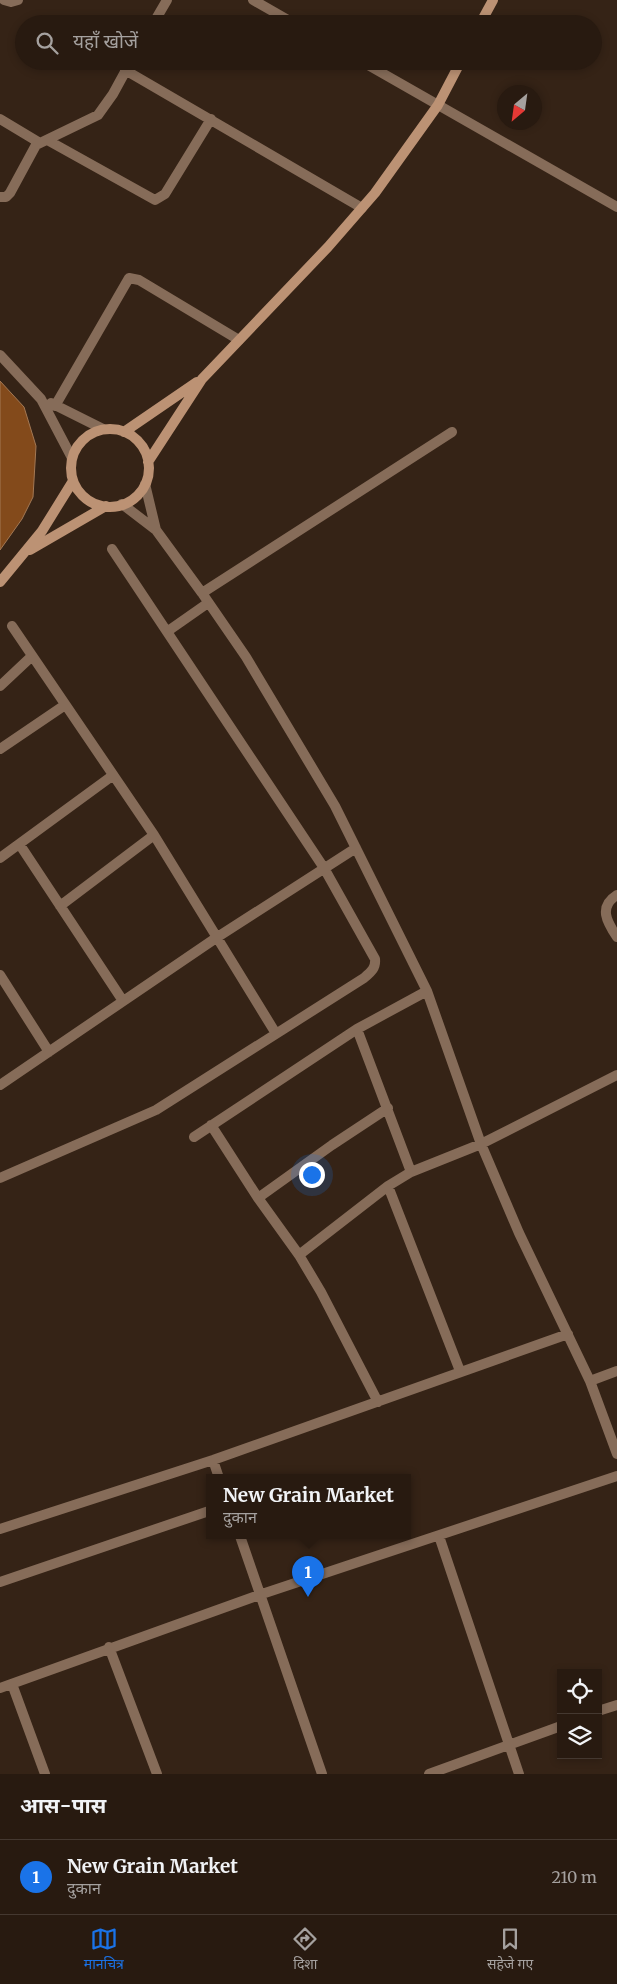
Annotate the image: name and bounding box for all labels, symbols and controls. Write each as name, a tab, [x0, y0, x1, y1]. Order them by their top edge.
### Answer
search box	[15, 15, 602, 70]
icon: search	[33, 29, 61, 57]
text: यहाँ खोजें	[73, 29, 138, 53]
north arrow	[497, 85, 542, 130]
your location	[299, 1162, 325, 1188]
popup	[206, 1474, 411, 1539]
text: New Grain Market	[223, 1483, 394, 1507]
text: दुकान	[223, 1507, 257, 1527]
pin: 1	[292, 1556, 324, 1597]
map controls	[557, 1669, 602, 1759]
button: locate	[557, 1669, 602, 1714]
button: layers	[557, 1714, 602, 1759]
text: आस-पास	[20, 1792, 106, 1819]
text: New Grain Market	[67, 1854, 238, 1878]
text: 1	[32, 1867, 40, 1887]
text: 210 m	[552, 1867, 597, 1887]
text: दुकान	[67, 1878, 101, 1898]
tab: मानचित्र	[84, 1925, 124, 1975]
tab: दिशा	[291, 1925, 319, 1975]
tab: सहेजे गए	[487, 1925, 533, 1975]

